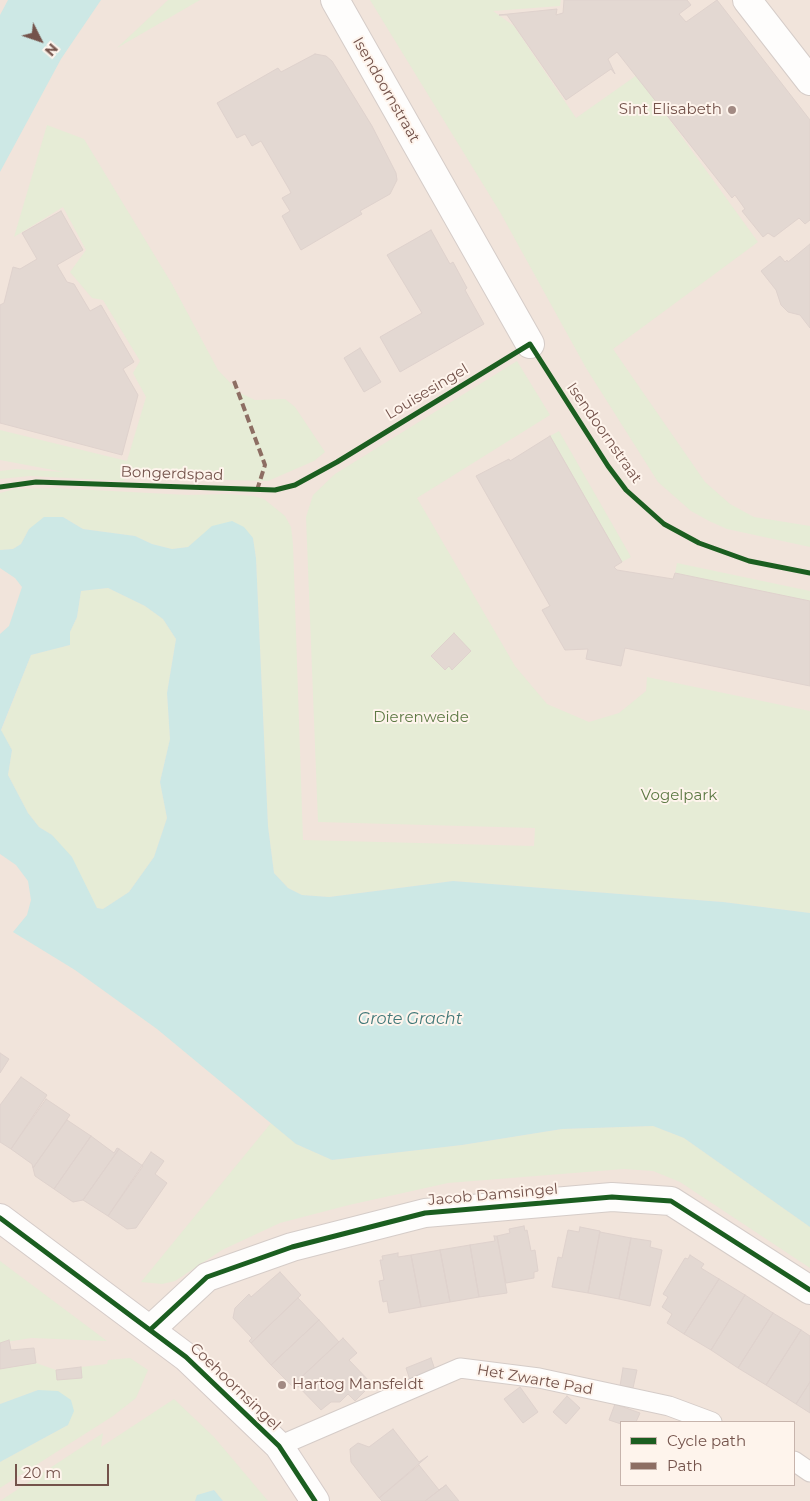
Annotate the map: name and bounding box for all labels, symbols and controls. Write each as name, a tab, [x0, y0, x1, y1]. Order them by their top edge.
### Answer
north arrow	[15, 15, 65, 65]
street label: Isendoornstraat	[349, 34, 423, 146]
text: N	[41, 40, 62, 60]
place label: Sint Elisabeth	[619, 101, 722, 119]
marker: Sint Elisabeth	[726, 104, 738, 116]
street label: Louisesingel	[382, 360, 472, 424]
street label: Isendoornstraat	[563, 379, 645, 487]
street label: Bongerdspad	[120, 463, 224, 485]
park label: Dierenweide	[373, 709, 469, 727]
park label: Vogelpark	[641, 787, 717, 805]
water label: Grote Gracht	[358, 1009, 462, 1029]
street label: Jacob Damsingel	[427, 1180, 559, 1210]
street label: Coehoornsingel	[186, 1339, 284, 1435]
street label: Het Zwarte Pad	[476, 1361, 594, 1399]
place label: Hartog Mansfeldt	[292, 1376, 424, 1394]
marker: Hartog Mansfeldt	[276, 1379, 288, 1391]
legend	[620, 1421, 795, 1486]
text: Cycle path	[667, 1431, 746, 1450]
scale bar	[18, 1454, 111, 1486]
text: Path	[667, 1456, 703, 1475]
text: 20 m	[23, 1463, 61, 1482]

